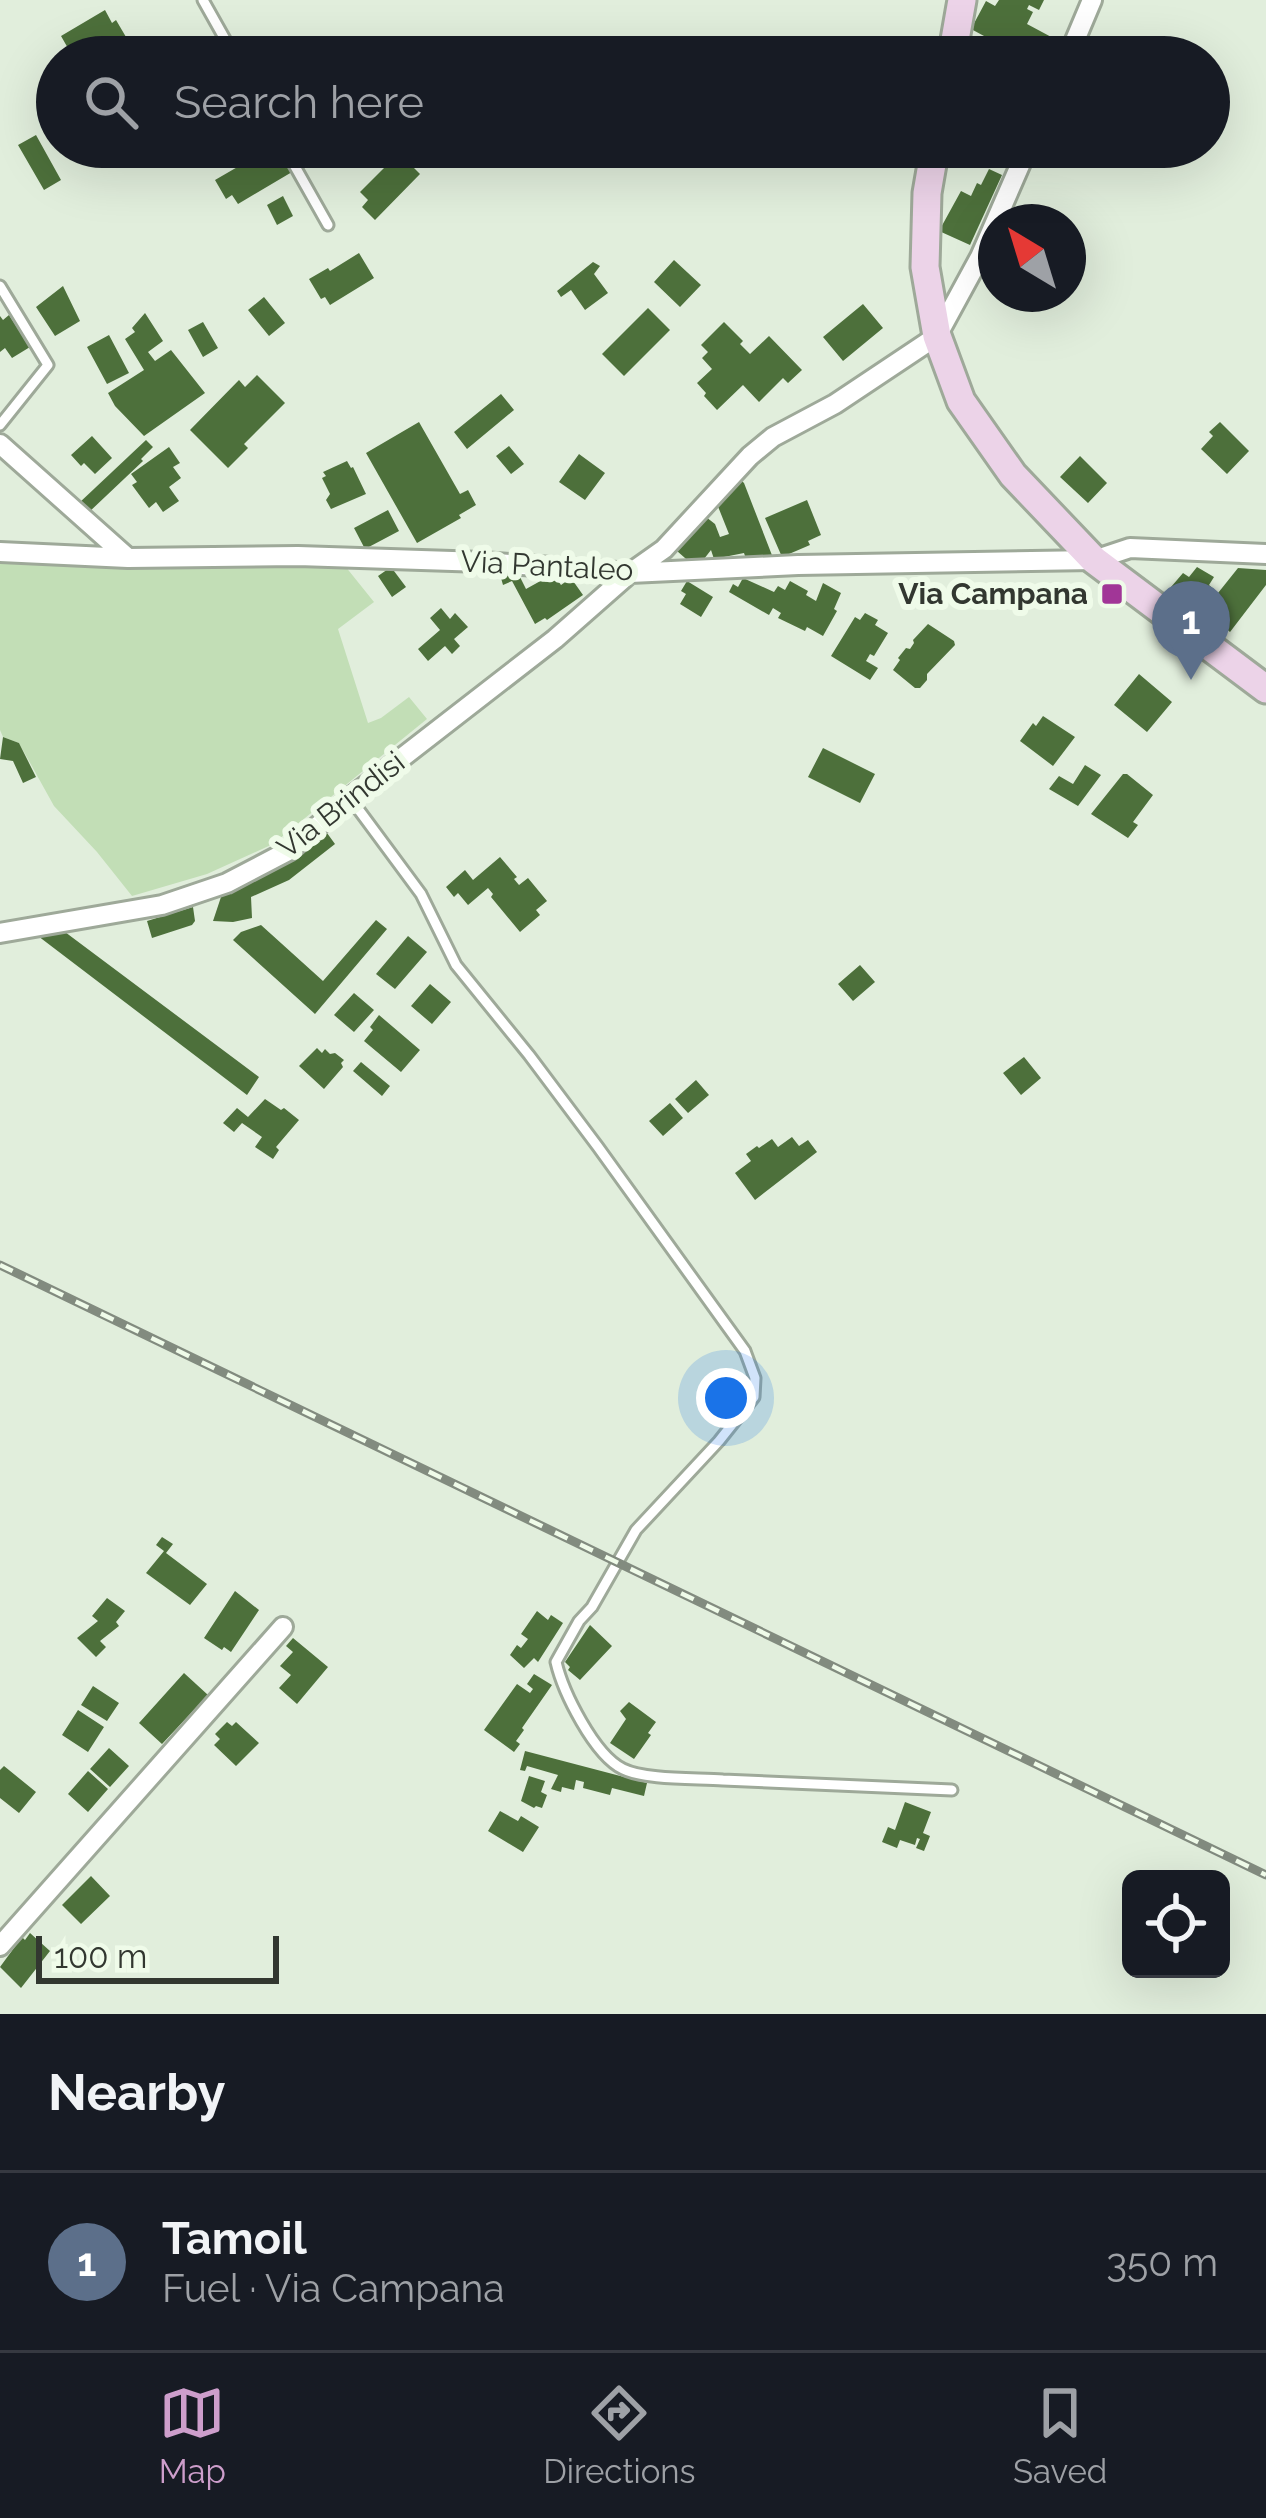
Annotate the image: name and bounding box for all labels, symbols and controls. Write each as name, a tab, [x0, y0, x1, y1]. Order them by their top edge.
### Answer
search box	[36, 36, 1230, 168]
icon: search	[78, 69, 144, 135]
text: Search here	[174, 76, 424, 129]
north arrow	[978, 204, 1086, 312]
street label: Via Pantaleo	[460, 543, 634, 588]
place label: Via Campana	[898, 576, 1088, 611]
marker: Via Campana	[1099, 581, 1125, 607]
pin: 1	[1152, 581, 1230, 680]
street label: Via Brindisi	[270, 744, 411, 865]
your location	[696, 1368, 756, 1428]
map controls	[1122, 1870, 1230, 1978]
button: locate	[1122, 1870, 1230, 1978]
scale bar	[36, 1930, 279, 1983]
text: 100 m	[54, 1937, 147, 1976]
text: Nearby	[48, 2062, 225, 2122]
text: Tamoil	[162, 2212, 307, 2265]
text: 1	[77, 2239, 97, 2285]
text: 350 m	[1106, 2239, 1218, 2285]
text: Fuel · Via Campana	[162, 2265, 504, 2311]
tab: Map	[159, 2380, 226, 2491]
tab: Directions	[543, 2380, 696, 2491]
tab: Saved	[1013, 2380, 1107, 2491]

